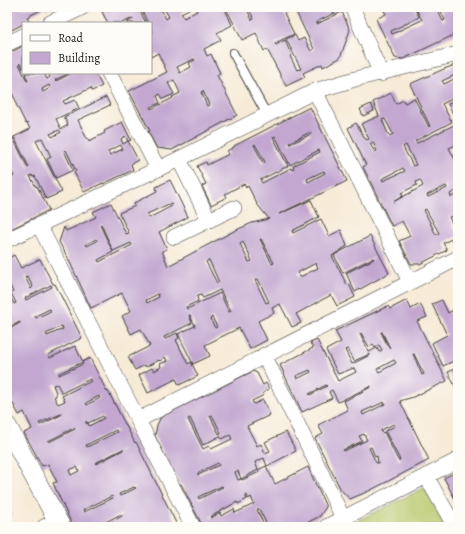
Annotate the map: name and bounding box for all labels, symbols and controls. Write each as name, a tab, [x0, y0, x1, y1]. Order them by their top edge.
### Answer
legend	[22, 22, 152, 74]
text: Road	[58, 30, 84, 46]
text: Building	[58, 50, 100, 66]

